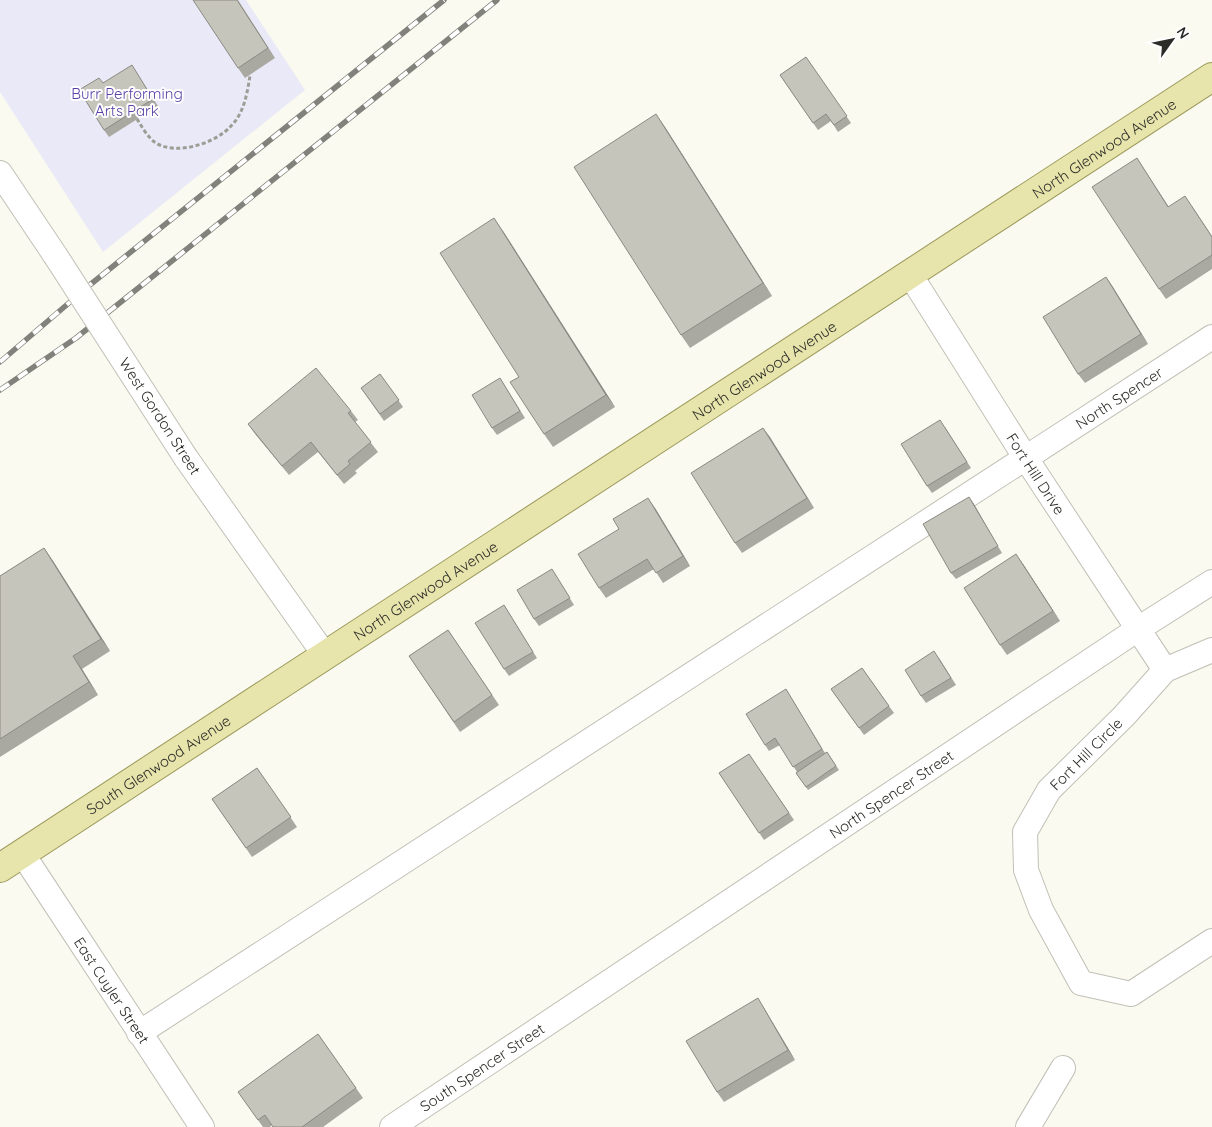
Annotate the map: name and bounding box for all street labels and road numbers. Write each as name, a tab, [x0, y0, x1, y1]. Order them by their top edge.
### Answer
street label: North Glenwood Avenue	[1028, 94, 1180, 202]
street label: North Glenwood Avenue	[688, 316, 840, 424]
street label: West Gordon Street	[115, 354, 205, 478]
street label: North Spencer	[1072, 362, 1166, 433]
street label: Fort Hill Drive	[1003, 429, 1070, 518]
street label: North Glenwood Avenue	[350, 536, 501, 644]
street label: South Glenwood Avenue	[82, 710, 234, 819]
street label: Fort Hill Circle	[1046, 714, 1126, 794]
street label: North Spencer Street	[825, 746, 957, 842]
street label: East Cuyler Street	[70, 933, 154, 1047]
street label: South Spencer Street	[416, 1019, 548, 1115]

